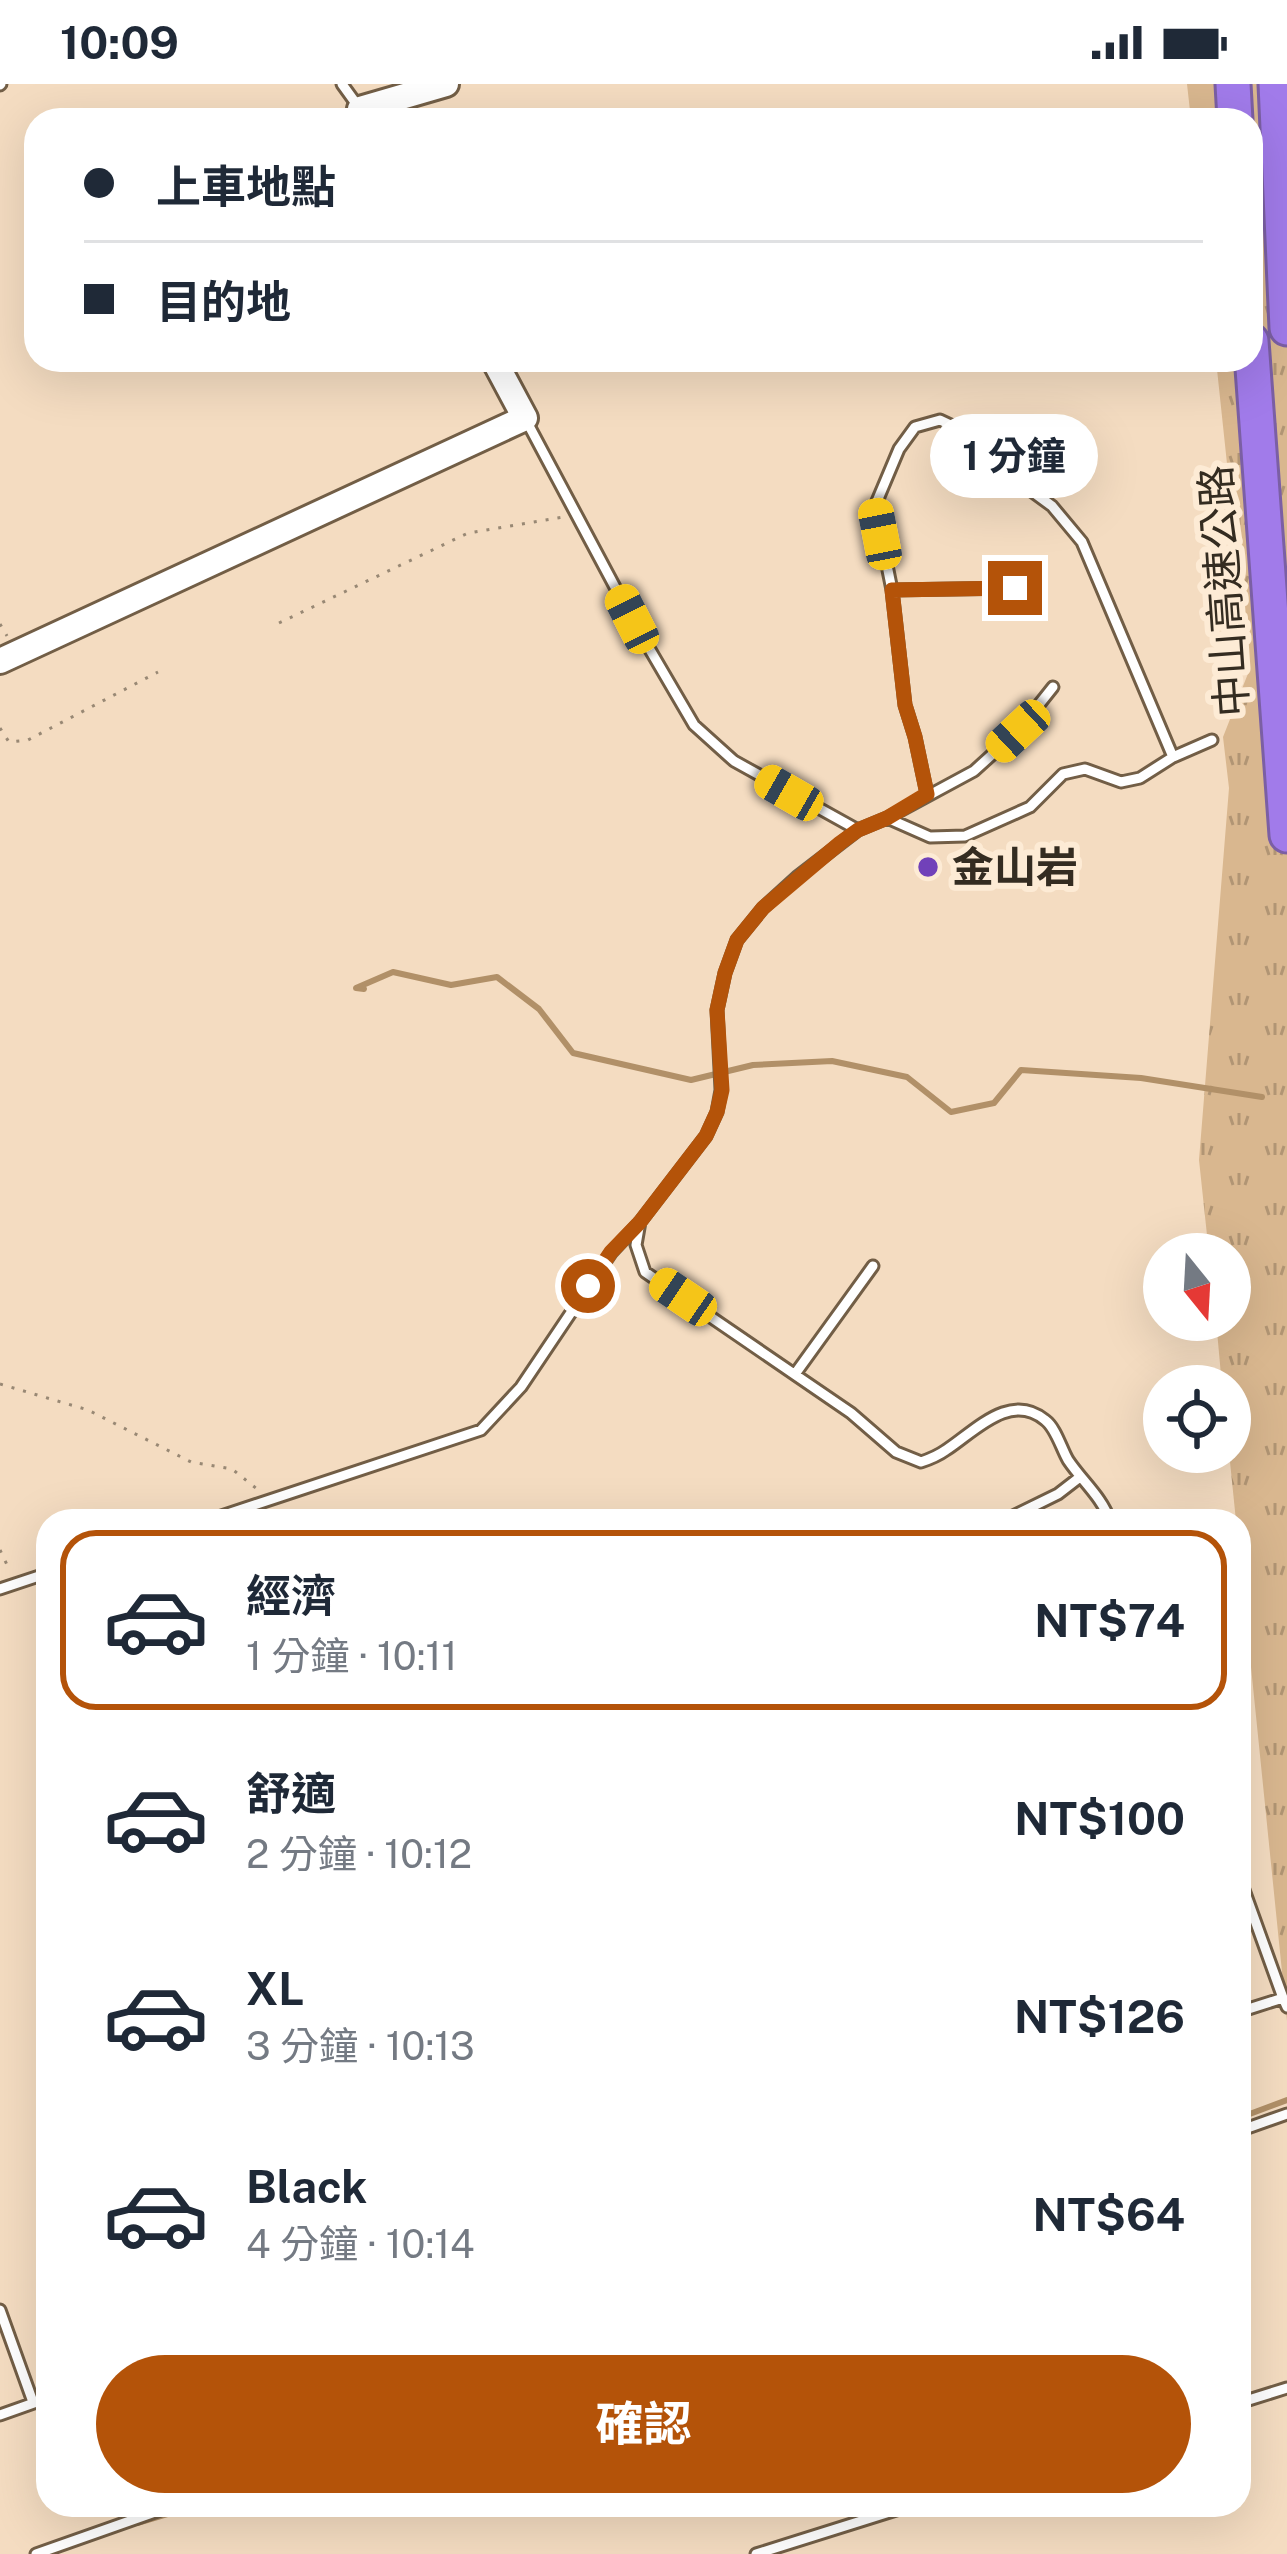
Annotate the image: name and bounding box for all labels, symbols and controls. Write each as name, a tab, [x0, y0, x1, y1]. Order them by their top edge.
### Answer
text: 10:09	[60, 16, 179, 69]
text: 上車地點	[156, 160, 336, 213]
text: 目的地	[156, 275, 291, 328]
callout: 1 分鐘	[931, 414, 1099, 498]
text: 1 分鐘	[962, 433, 1066, 479]
street label: 中山高速公路	[1190, 464, 1257, 718]
car	[855, 495, 905, 573]
route end	[988, 561, 1042, 615]
car	[600, 579, 664, 659]
car	[979, 693, 1057, 769]
car	[749, 759, 829, 827]
place label: 金山岩	[952, 842, 1078, 891]
marker: 金山岩	[915, 854, 941, 880]
north arrow	[1143, 1233, 1251, 1341]
map controls	[1143, 1233, 1251, 1473]
route start	[561, 1259, 615, 1313]
car	[643, 1262, 723, 1332]
button: locate	[1143, 1365, 1251, 1473]
icon: car	[102, 1566, 210, 1674]
text: 經濟	[246, 1569, 336, 1622]
text: NT$74	[1034, 1594, 1185, 1647]
text: 1 分鐘 · 10:11	[246, 1633, 457, 1679]
icon: car	[102, 1764, 210, 1872]
text: 舒適	[246, 1767, 336, 1820]
text: NT$100	[1014, 1792, 1185, 1845]
text: 2 分鐘 · 10:12	[246, 1831, 472, 1877]
icon: car	[102, 1962, 210, 2070]
text: XL	[246, 1962, 304, 2015]
text: NT$126	[1014, 1990, 1185, 2043]
text: 3 分鐘 · 10:13	[246, 2023, 475, 2069]
icon: car	[102, 2160, 210, 2268]
text: Black	[246, 2160, 367, 2213]
text: NT$64	[1032, 2188, 1185, 2241]
text: 4 分鐘 · 10:14	[246, 2221, 475, 2267]
button: 確認	[96, 2355, 1191, 2493]

